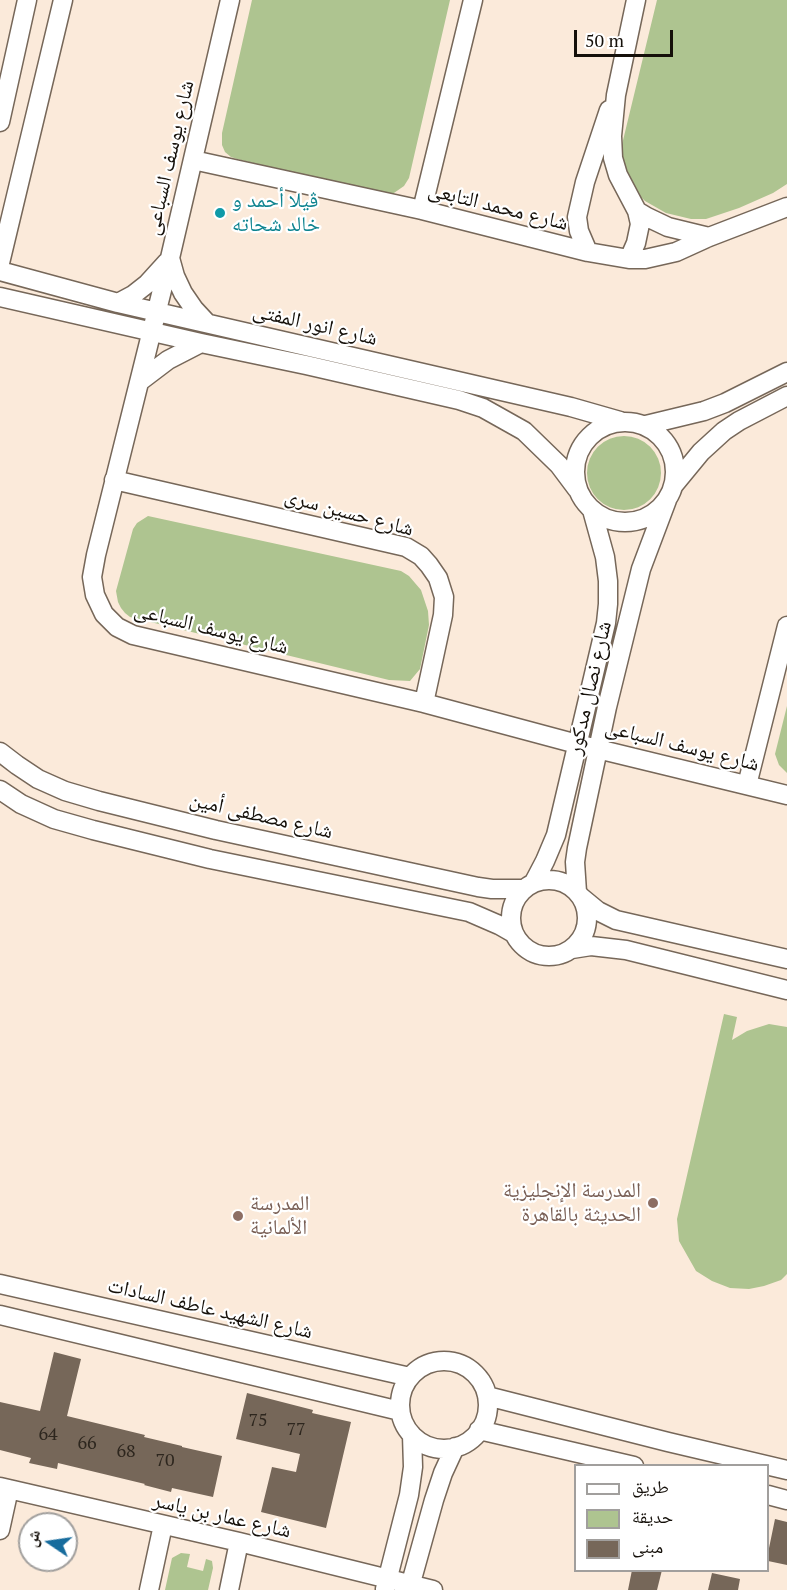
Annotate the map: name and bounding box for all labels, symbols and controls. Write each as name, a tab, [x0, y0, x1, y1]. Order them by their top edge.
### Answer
scale bar	[577, 18, 676, 56]
text: 50 m	[585, 28, 624, 52]
street label: شارع يوسف السباعى	[140, 78, 200, 238]
street label: شارع محمد التابعى	[425, 177, 571, 237]
place label: ڤيلا أحمد و خالد شحاته	[232, 188, 320, 238]
marker: ڤيلا أحمد و خالد شحاته	[213, 206, 227, 220]
street label: شارع انور المفتى	[250, 298, 380, 352]
street label: شارع حسين سرى	[282, 484, 416, 542]
street label: شارع يوسف السباعى	[131, 598, 291, 660]
street label: شارع نصال مدكور	[562, 619, 618, 757]
street label: شارع يوسف السباعى	[602, 715, 762, 777]
street label: شارع مصطفى أمين	[187, 787, 335, 845]
place label: المدرسة الإنجليزية الحديثة بالقاهرة	[503, 1178, 641, 1228]
place label: المدرسة الألمانية	[250, 1191, 309, 1241]
marker: المدرسة الإنجليزية الحديثة بالقاهرة	[646, 1196, 660, 1210]
marker: المدرسة الألمانية	[231, 1209, 245, 1223]
street label: شارع الشهيد عاطف السادات	[105, 1273, 315, 1345]
house number: 75	[248, 1410, 268, 1432]
house number: 77	[286, 1419, 306, 1441]
house number: 64	[38, 1424, 58, 1446]
house number: 66	[77, 1433, 97, 1455]
house number: 68	[116, 1441, 136, 1463]
house number: 70	[155, 1450, 175, 1472]
legend	[574, 1464, 769, 1572]
text: طريق	[632, 1474, 669, 1498]
street label: شارع عمار بن ياسر	[151, 1488, 293, 1544]
text: حديقة	[632, 1504, 673, 1528]
north arrow	[18, 1512, 78, 1572]
text: ش	[20, 1528, 45, 1549]
text: مبنى	[632, 1534, 663, 1558]

